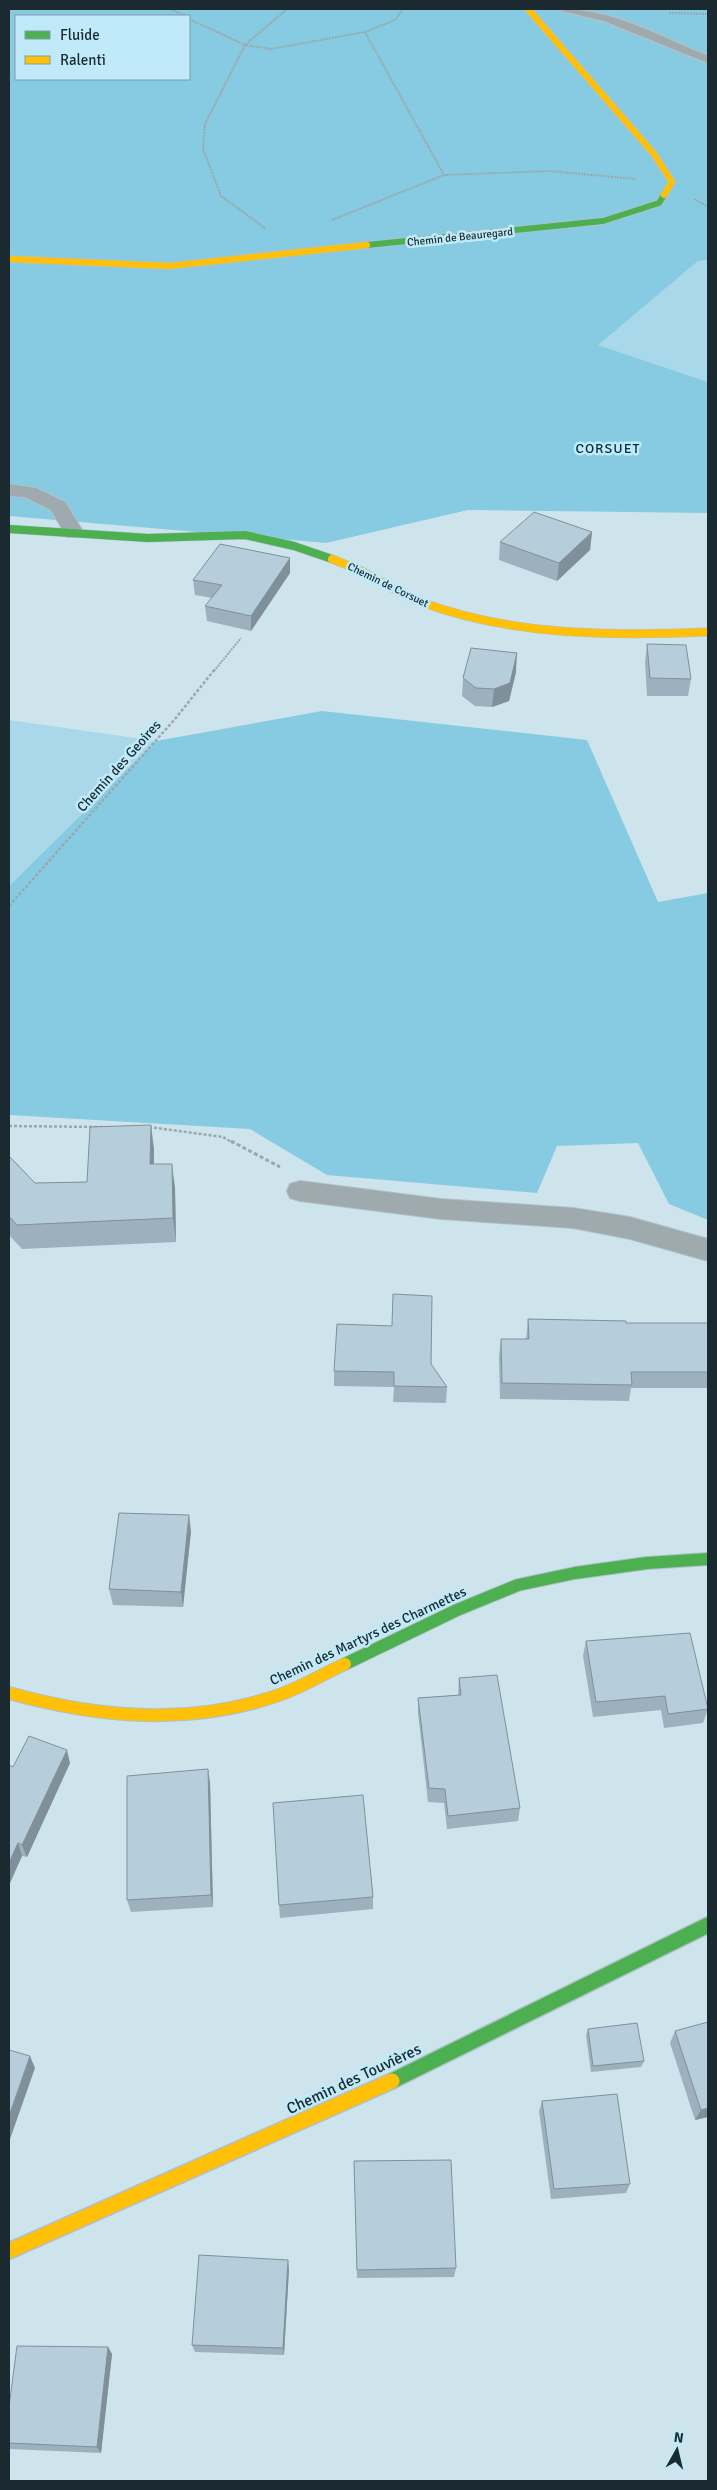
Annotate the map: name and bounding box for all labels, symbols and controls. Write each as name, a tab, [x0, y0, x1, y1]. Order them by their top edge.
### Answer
legend	[15, 15, 190, 80]
text: Fluide	[60, 26, 100, 44]
text: Ralenti	[60, 51, 106, 69]
street label: Chemin de Beauregard	[406, 225, 514, 249]
district label: CORSUET	[576, 440, 640, 457]
street label: Chemin de Corsuet	[345, 560, 431, 610]
street label: Chemin des Geoires	[73, 717, 165, 815]
street label: Chemin des Martyrs des Charmettes	[267, 1583, 469, 1689]
street label: Chemin des Touvières	[283, 2039, 425, 2119]
north arrow	[652, 2425, 702, 2475]
text: N	[673, 2429, 685, 2447]

